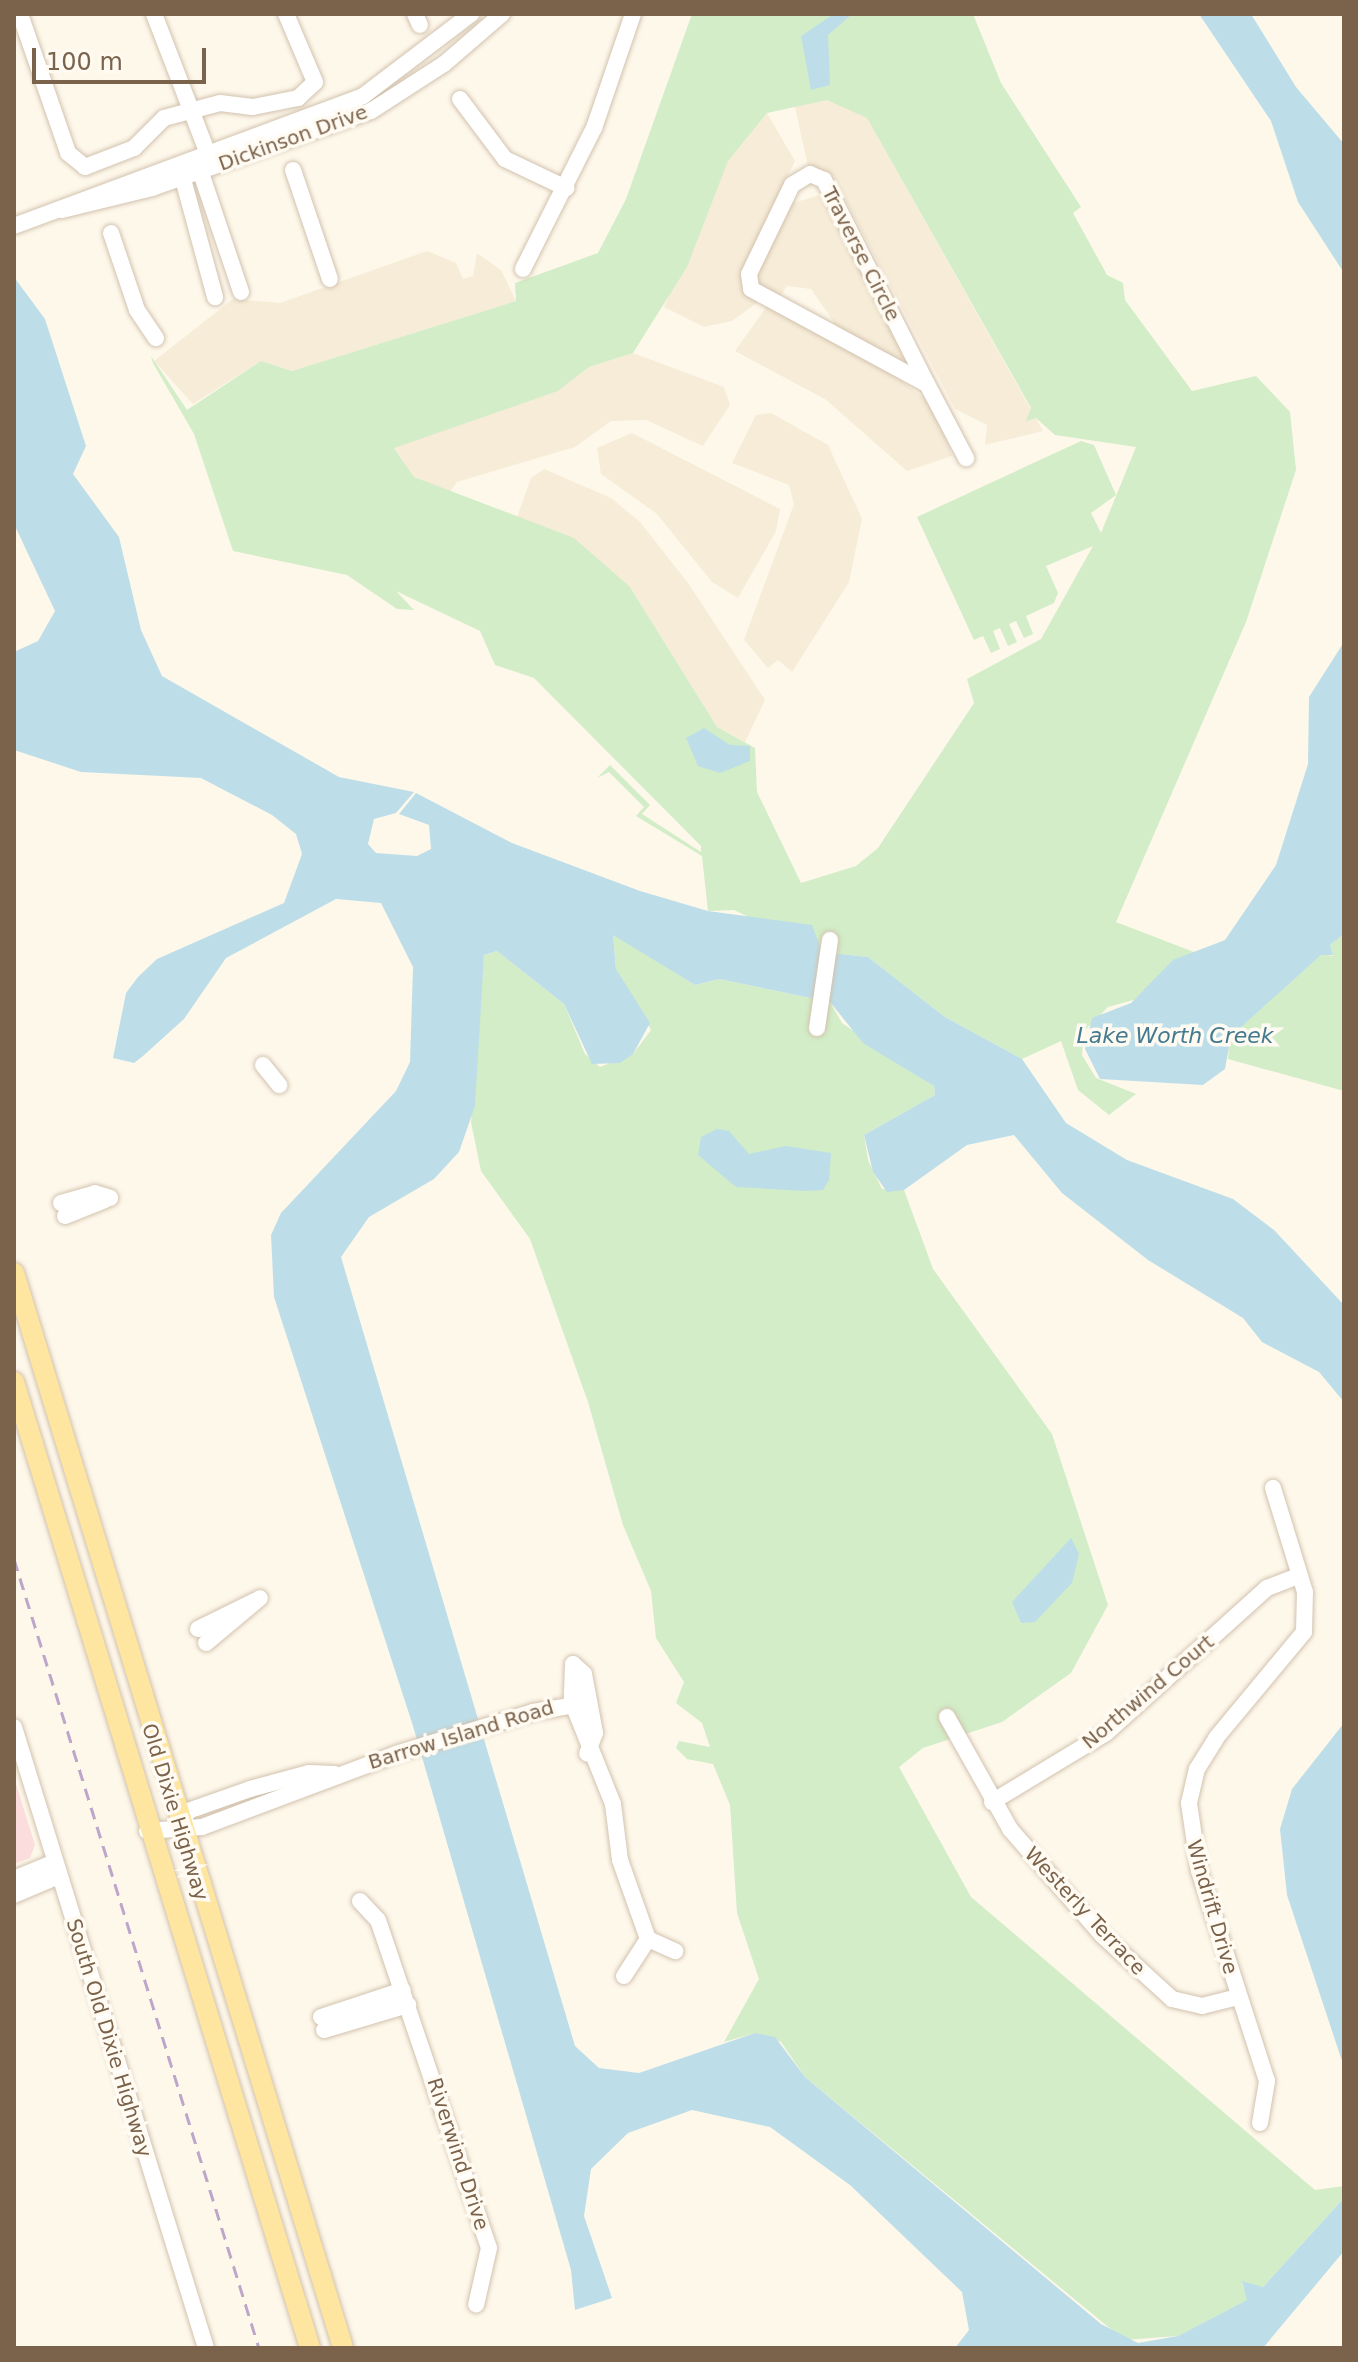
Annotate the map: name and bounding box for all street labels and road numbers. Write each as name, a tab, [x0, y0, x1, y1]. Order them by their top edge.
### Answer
street label: Dickinson Drive	[215, 100, 371, 176]
street label: Traverse Circle	[817, 183, 905, 325]
street label: Northwind Court	[1077, 1630, 1219, 1754]
street label: Barrow Island Road	[365, 1695, 557, 1775]
street label: Old Dixie Highway	[137, 1721, 213, 1903]
street label: Windrift Drive	[1181, 1837, 1243, 1977]
street label: Westerly Terrace	[1020, 1842, 1150, 1980]
street label: South Old Dixie Highway	[61, 1916, 157, 2160]
street label: Riverwind Drive	[422, 2075, 494, 2233]

